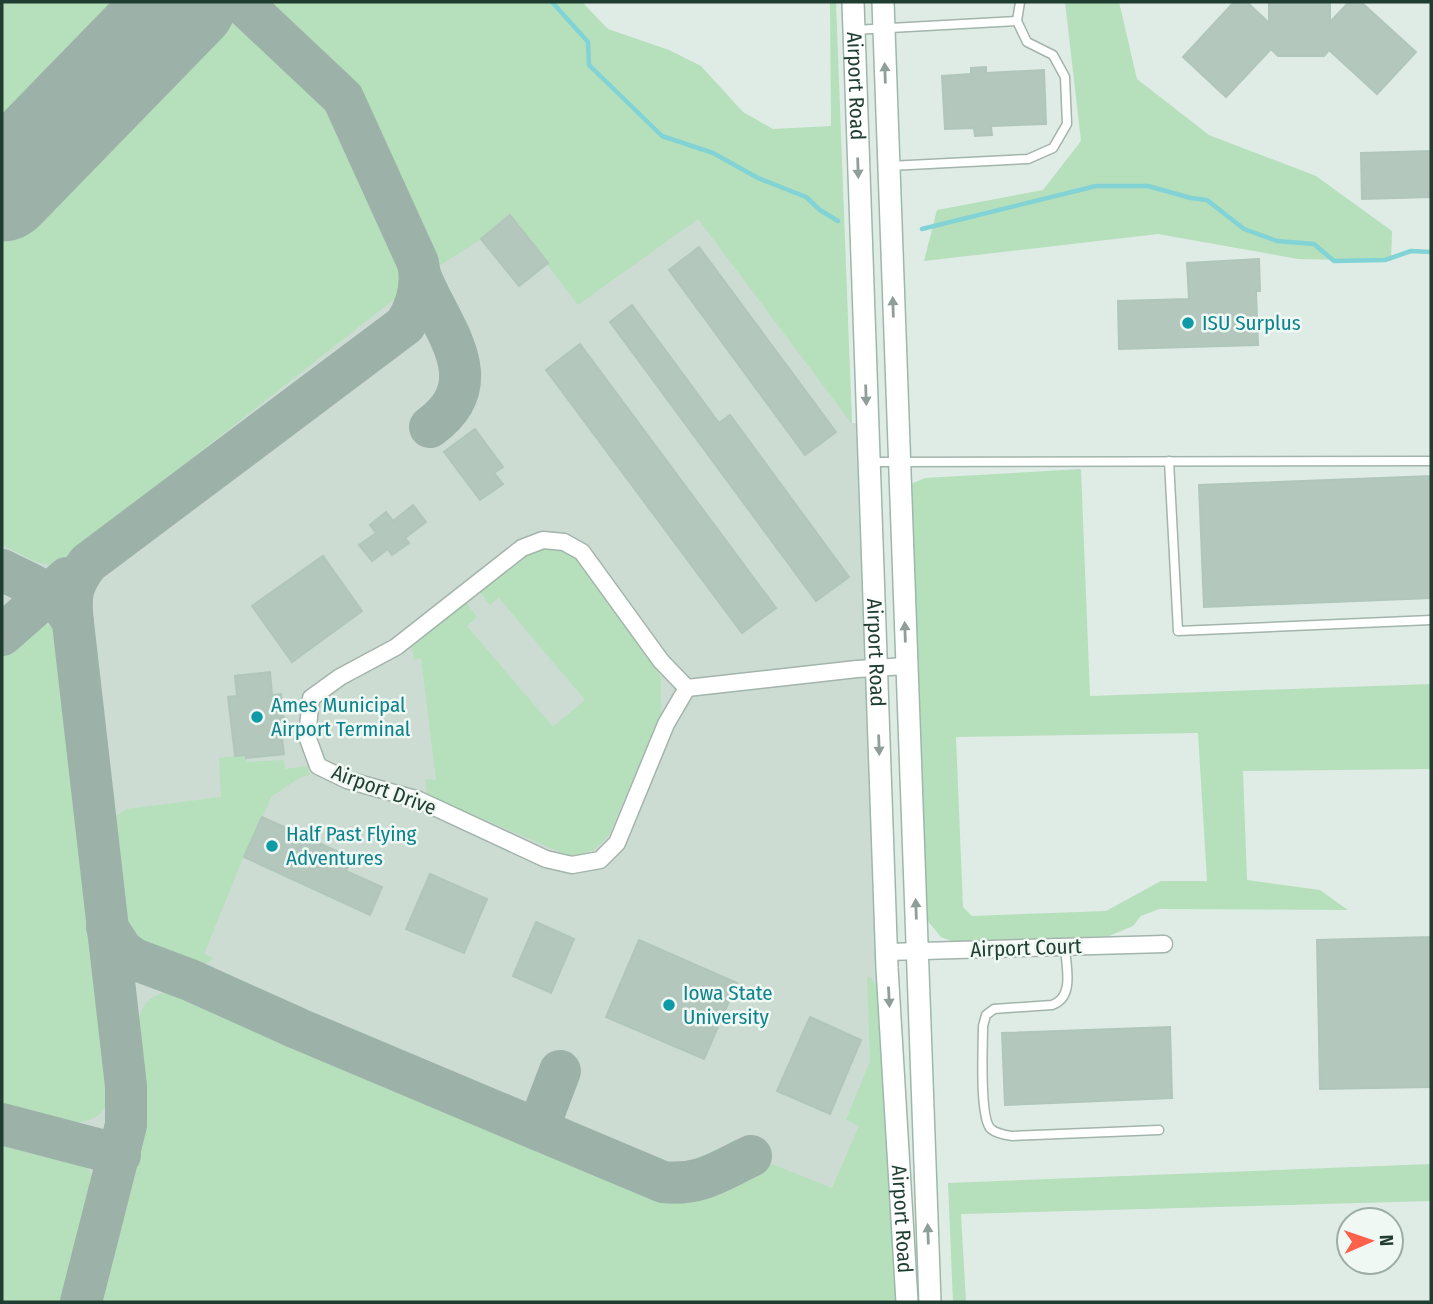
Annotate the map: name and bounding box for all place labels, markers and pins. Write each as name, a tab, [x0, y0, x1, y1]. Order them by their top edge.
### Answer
place label: ISU Surplus	[1202, 310, 1301, 336]
marker: ISU Surplus	[1180, 315, 1196, 331]
place label: Ames Municipal Airport Terminal	[271, 692, 411, 742]
marker: Ames Municipal Airport Terminal	[249, 709, 265, 725]
place label: Half Past Flying Adventures	[286, 821, 417, 871]
marker: Half Past Flying Adventures	[264, 838, 280, 854]
place label: Iowa State University	[683, 980, 773, 1030]
marker: Iowa State University	[661, 997, 677, 1013]

